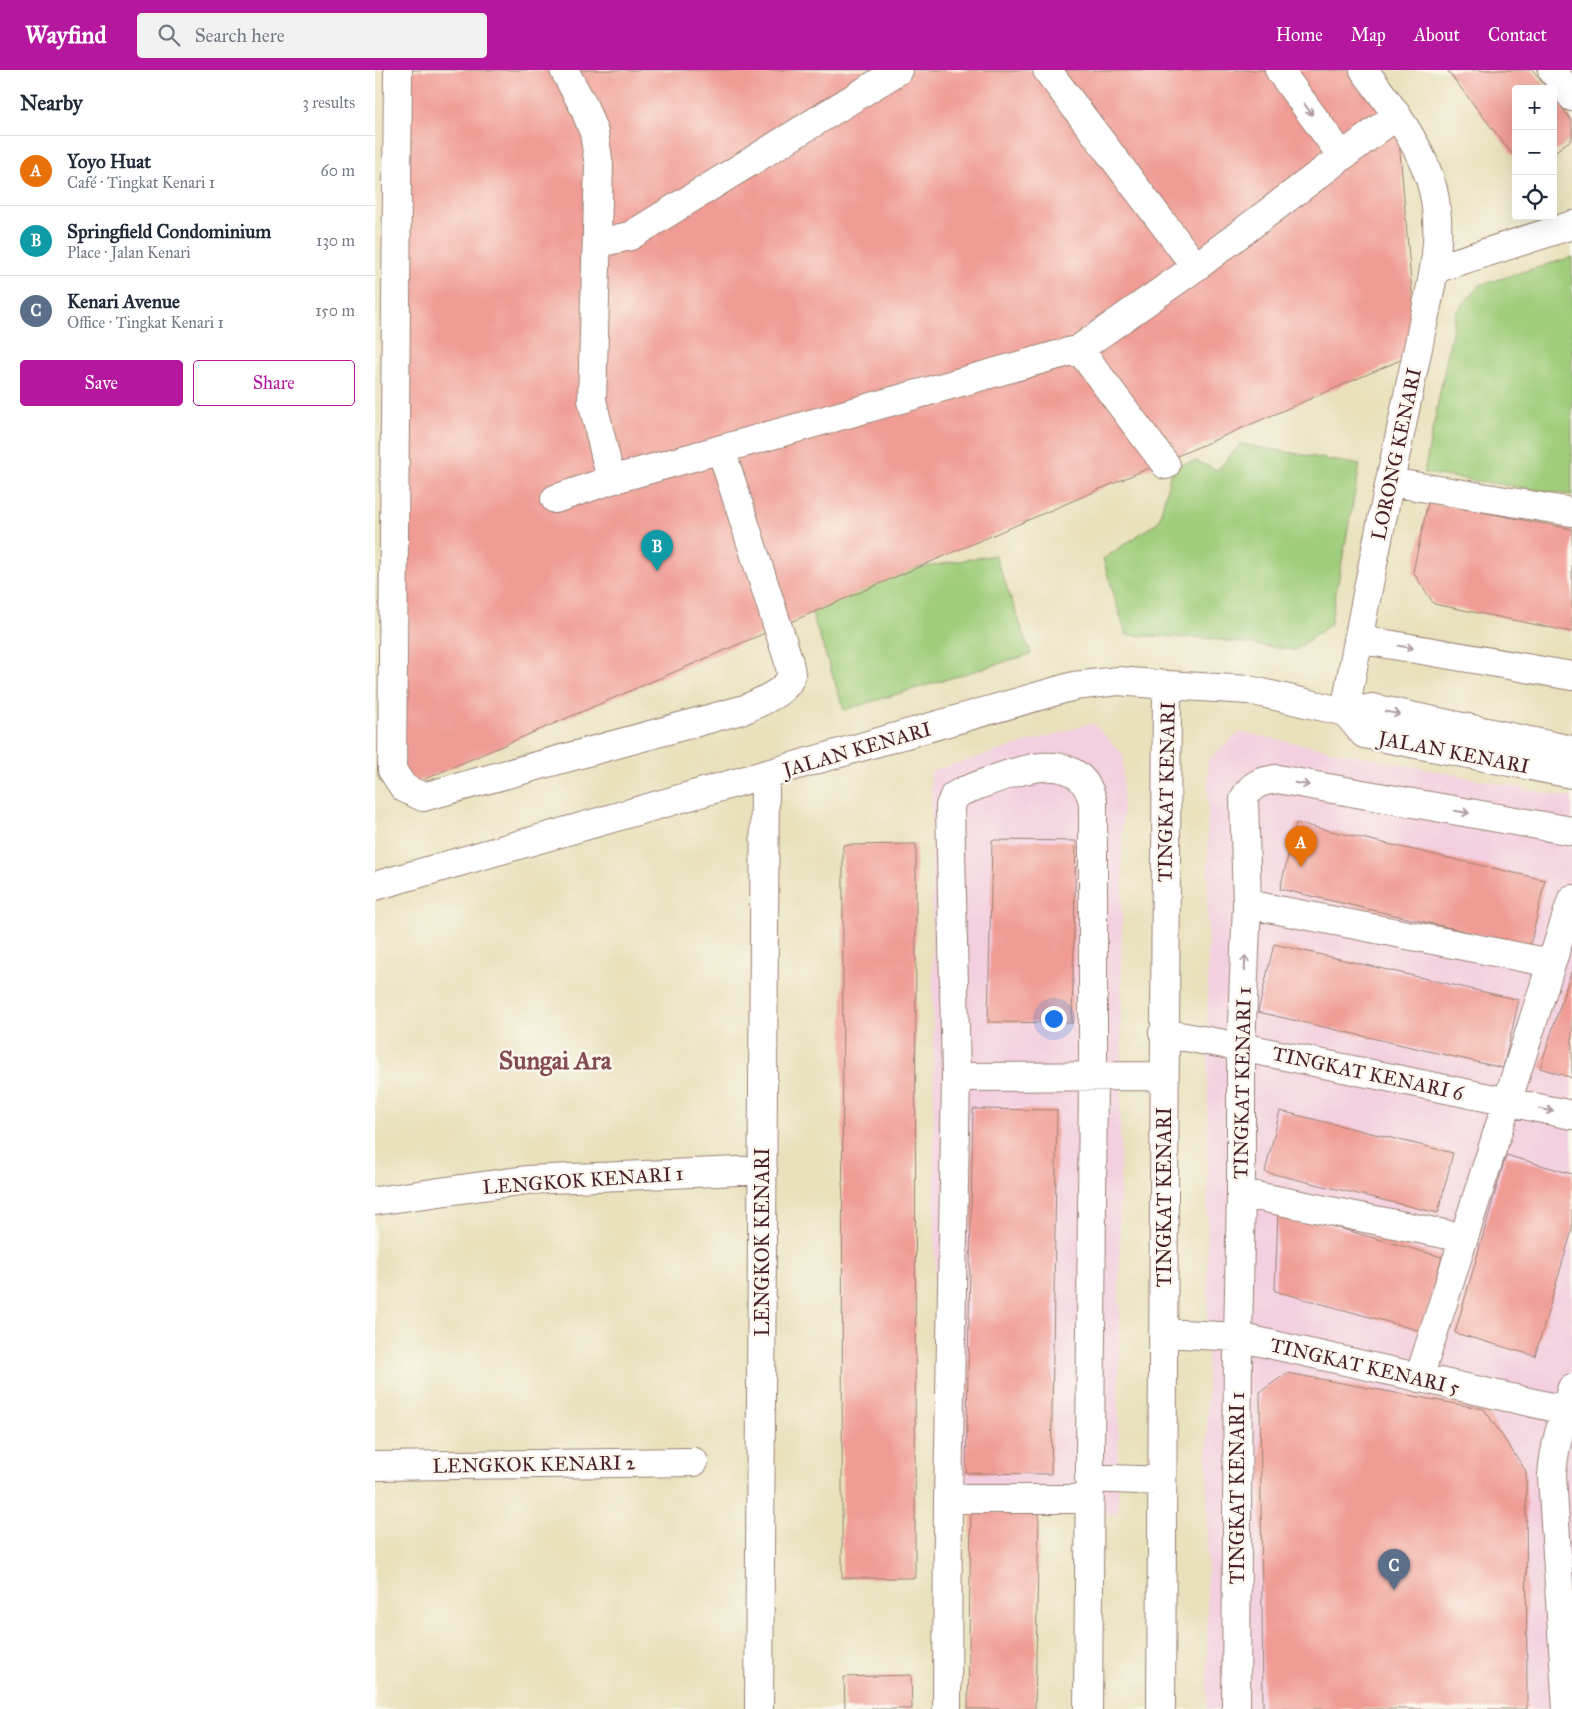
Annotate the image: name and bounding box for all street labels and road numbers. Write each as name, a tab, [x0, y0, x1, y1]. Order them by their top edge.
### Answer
street label: LORONG KENARI	[1366, 366, 1426, 542]
street label: TINGKAT KENARI	[1152, 702, 1180, 882]
street label: JALAN KENARI	[778, 716, 934, 783]
street label: JALAN KENARI	[1374, 725, 1531, 779]
street label: TINGKAT KENARI 1	[1228, 986, 1256, 1179]
street label: TINGKAT KENARI 6	[1270, 1041, 1467, 1105]
street label: TINGKAT KENARI	[1152, 1107, 1176, 1287]
street label: LENGKOK KENARI	[750, 1147, 774, 1337]
street label: LENGKOK KENARI 1	[482, 1161, 684, 1199]
street label: TINGKAT KENARI 5	[1268, 1333, 1462, 1399]
street label: TINGKAT KENARI 1	[1225, 1392, 1249, 1584]
street label: LENGKOK KENARI 2	[432, 1450, 636, 1478]

